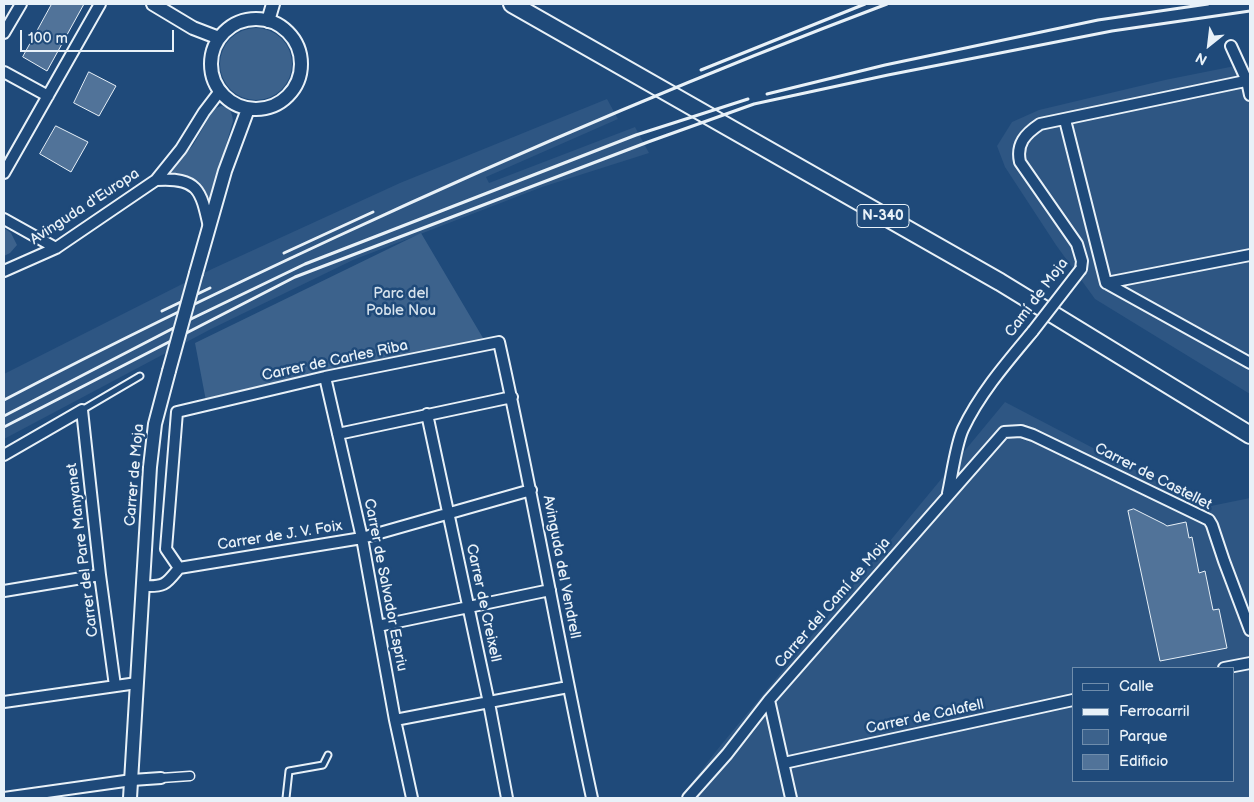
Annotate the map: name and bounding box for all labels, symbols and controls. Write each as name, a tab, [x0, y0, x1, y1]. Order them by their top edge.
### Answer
scale bar	[22, 20, 176, 52]
north arrow	[1184, 20, 1234, 70]
text: 100 m	[28, 29, 68, 48]
text: N	[1193, 49, 1210, 69]
street label: Avinguda d'Europa	[27, 165, 143, 249]
road number: N-340	[857, 205, 909, 228]
street label: Camí de Moja	[1002, 255, 1072, 341]
park label: Parc del Poble Nou	[366, 285, 436, 320]
street label: Carrer de Carles Riba	[260, 337, 410, 385]
street label: Carrer de Moja	[122, 423, 148, 527]
street label: Carrer de Castellet	[1091, 440, 1215, 514]
street label: Carrer del Pare Manyanet	[63, 462, 103, 638]
street label: Avinguda del Vendrell	[538, 494, 584, 640]
street label: Carrer de Salvador Espriu	[359, 497, 411, 673]
street label: Carrer de J. V. Foix	[216, 517, 344, 555]
street label: Carrer del Camí de Moja	[771, 534, 895, 672]
street label: Carrer de Creixell	[462, 542, 504, 664]
legend	[1072, 667, 1234, 782]
text: Calle	[1119, 677, 1154, 696]
street label: Carrer de Calafell	[864, 696, 986, 738]
text: Ferrocarril	[1119, 702, 1190, 721]
text: Parque	[1119, 727, 1167, 746]
text: Edificio	[1119, 752, 1168, 771]

